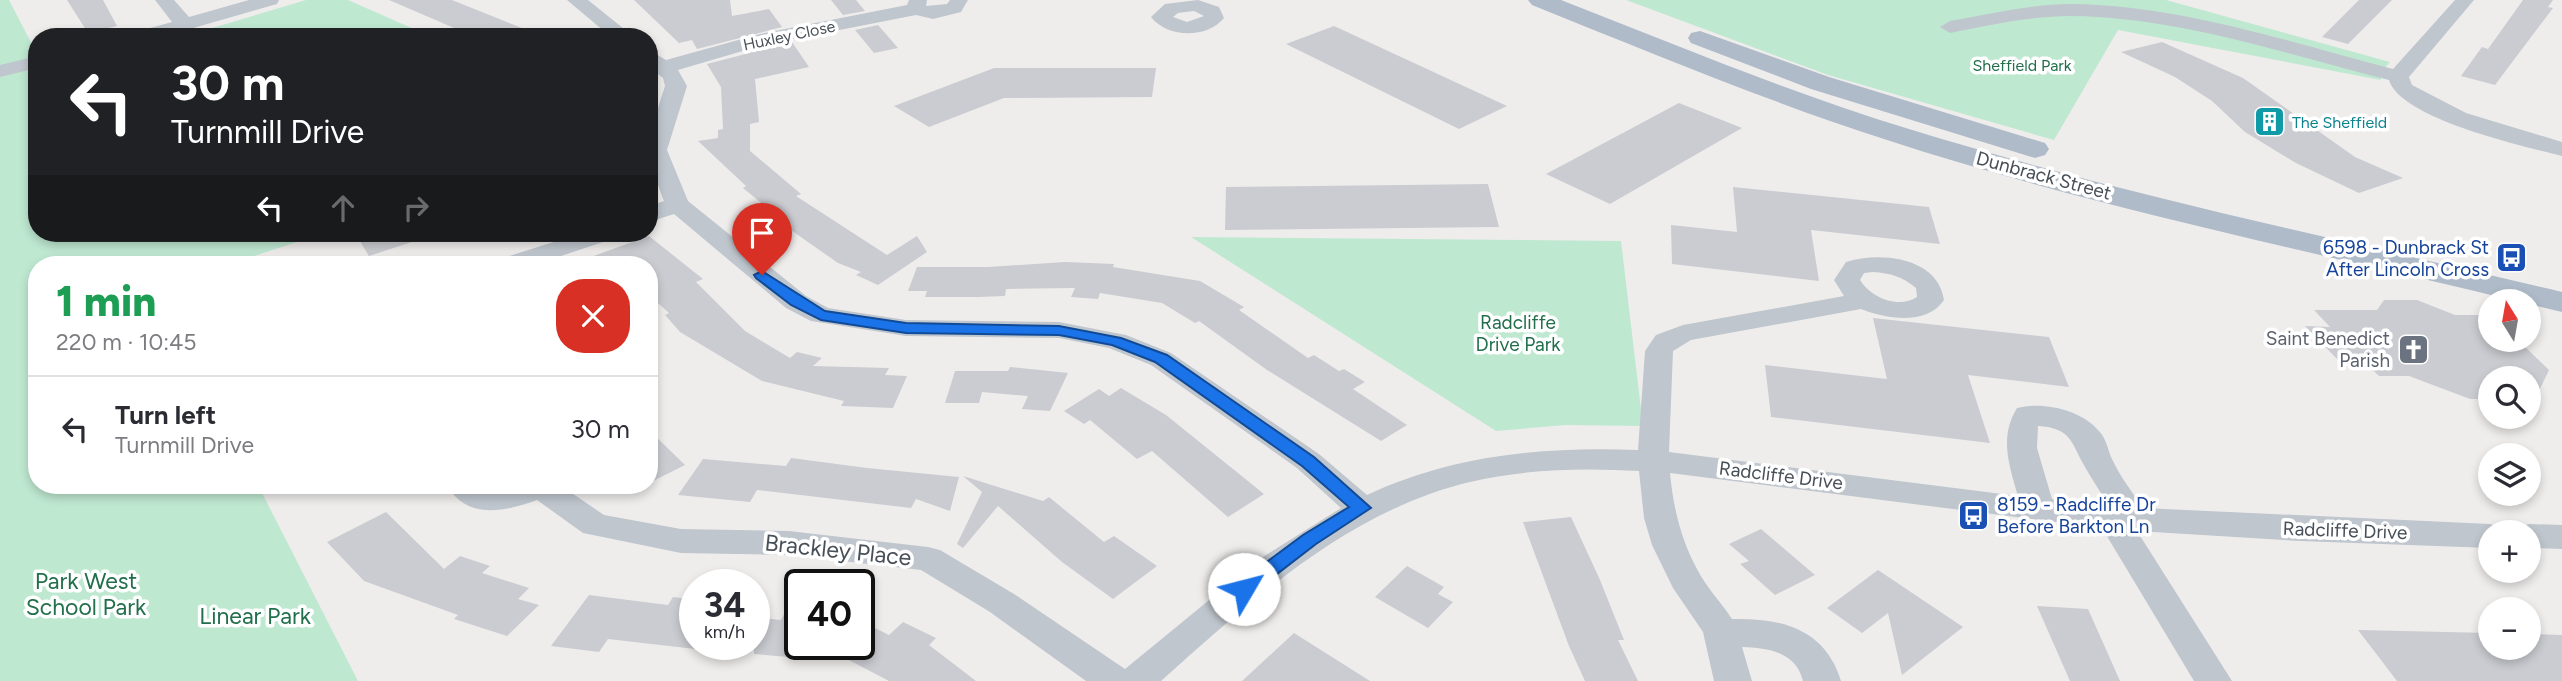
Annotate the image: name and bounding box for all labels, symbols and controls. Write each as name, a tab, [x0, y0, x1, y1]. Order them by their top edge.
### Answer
street label: Huxley Close	[741, 16, 837, 54]
text: 30 m	[171, 53, 284, 112]
icon: left	[56, 56, 147, 147]
park label: Sheffield Park	[1972, 56, 2072, 75]
building icon: The Sheffield	[2252, 105, 2286, 139]
text: Turnmill Drive	[171, 113, 364, 151]
place label: The Sheffield	[2292, 113, 2387, 132]
street label: Dunbrack Street	[1974, 146, 2114, 205]
icon: left	[251, 189, 289, 227]
icon: ahead	[324, 189, 362, 227]
icon: right	[397, 189, 435, 227]
pin	[732, 203, 792, 275]
icon: arrive	[743, 214, 781, 252]
place label: 6598 - Dunbrack St After Lincoln Cross	[2323, 236, 2489, 281]
bus stop icon: 6598 - Dunbrack St After Lincoln Cross	[2495, 241, 2529, 275]
text: 1 min	[56, 276, 156, 327]
button: close	[556, 279, 630, 353]
north arrow	[2478, 289, 2541, 352]
map controls	[2478, 289, 2541, 660]
park label: Radcliffe Drive Park	[1476, 311, 1561, 356]
place label: Saint Benedict Parish	[2266, 327, 2390, 372]
text: 220 m · 10:45	[56, 328, 196, 356]
church icon: Saint Benedict Parish	[2396, 332, 2430, 366]
button: search	[2478, 366, 2541, 429]
text: Turn left	[115, 399, 216, 431]
icon: left	[56, 410, 94, 448]
text: 30 m	[571, 413, 630, 445]
text: Turnmill Drive	[115, 431, 254, 459]
button: layers	[2478, 443, 2541, 506]
street label: Radcliffe Drive	[1718, 456, 1844, 494]
place label: 8159 - Radcliffe Dr Before Barkton Ln	[1997, 493, 2156, 538]
bus stop icon: 8159 - Radcliffe Dr Before Barkton Ln	[1957, 498, 1991, 532]
street label: Radcliffe Drive	[2282, 517, 2408, 544]
button: +	[2478, 520, 2541, 583]
street label: Brackley Place	[763, 528, 913, 572]
position arrow	[1207, 552, 1281, 626]
park label: Park West School Park	[26, 567, 147, 621]
speed limit sign: 40	[784, 569, 875, 660]
text: 34	[704, 584, 745, 626]
button: −	[2478, 597, 2541, 660]
park label: Linear Park	[199, 602, 312, 630]
text: km/h	[704, 621, 745, 643]

